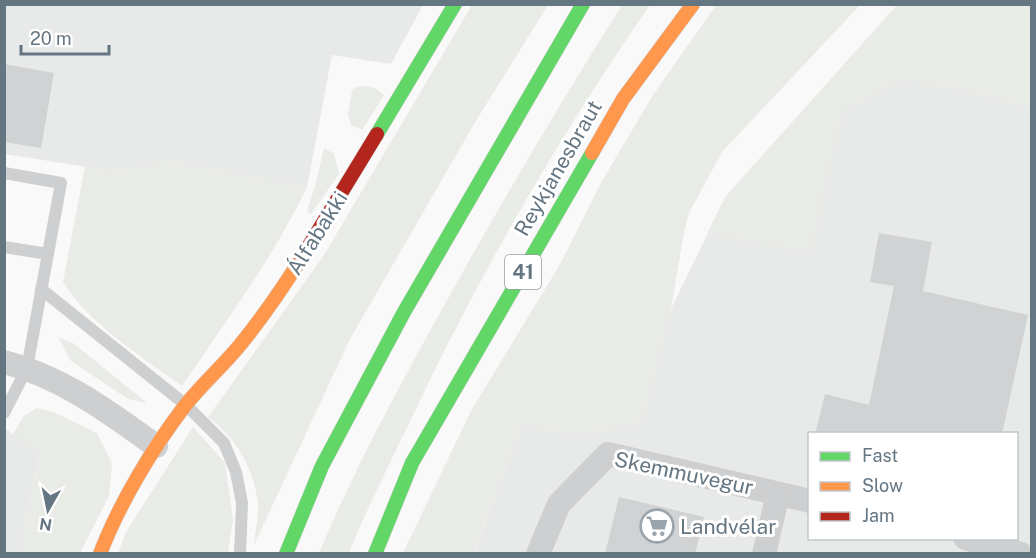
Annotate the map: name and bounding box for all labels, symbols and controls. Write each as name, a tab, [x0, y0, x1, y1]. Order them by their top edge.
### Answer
scale bar	[21, 18, 110, 56]
text: 20 m	[30, 28, 72, 49]
street label: Reykjanesbraut	[509, 96, 607, 240]
street label: Álfabakki	[282, 187, 352, 279]
road number: 41	[505, 255, 541, 289]
legend	[808, 432, 1018, 540]
text: Fast	[862, 445, 898, 466]
street label: Skemmuvegur	[612, 446, 756, 500]
text: Slow	[862, 475, 903, 496]
north arrow	[18, 480, 78, 540]
text: Jam	[862, 505, 895, 526]
supermarket icon: Landvélar	[639, 508, 675, 544]
text: N	[38, 514, 53, 535]
place label: Landvélar	[680, 514, 776, 539]

